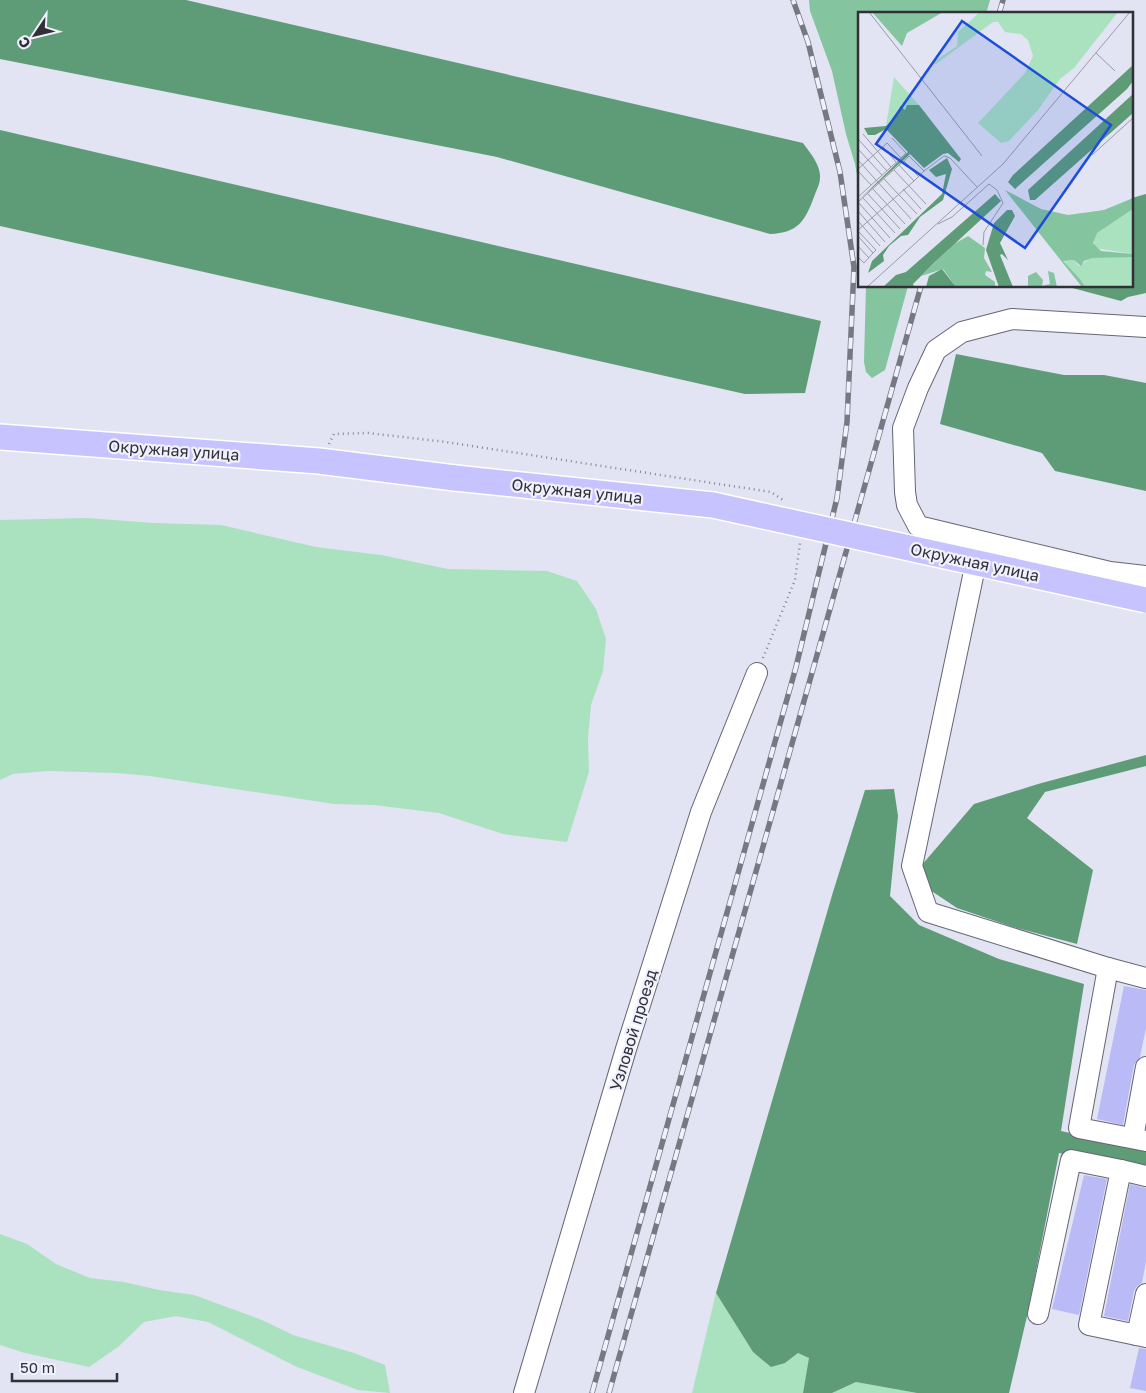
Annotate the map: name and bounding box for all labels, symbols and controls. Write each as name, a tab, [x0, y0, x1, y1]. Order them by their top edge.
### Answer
north arrow	[10, 10, 60, 60]
inset map	[858, 12, 1134, 288]
text: С	[14, 34, 34, 52]
street label: Окружная улица	[108, 435, 240, 465]
street label: Окружная улица	[511, 474, 643, 508]
street label: Окружная улица	[909, 539, 1041, 585]
street label: Узловой проезд	[605, 967, 661, 1093]
scale bar	[12, 1350, 118, 1382]
text: 50 m	[20, 1358, 55, 1376]

